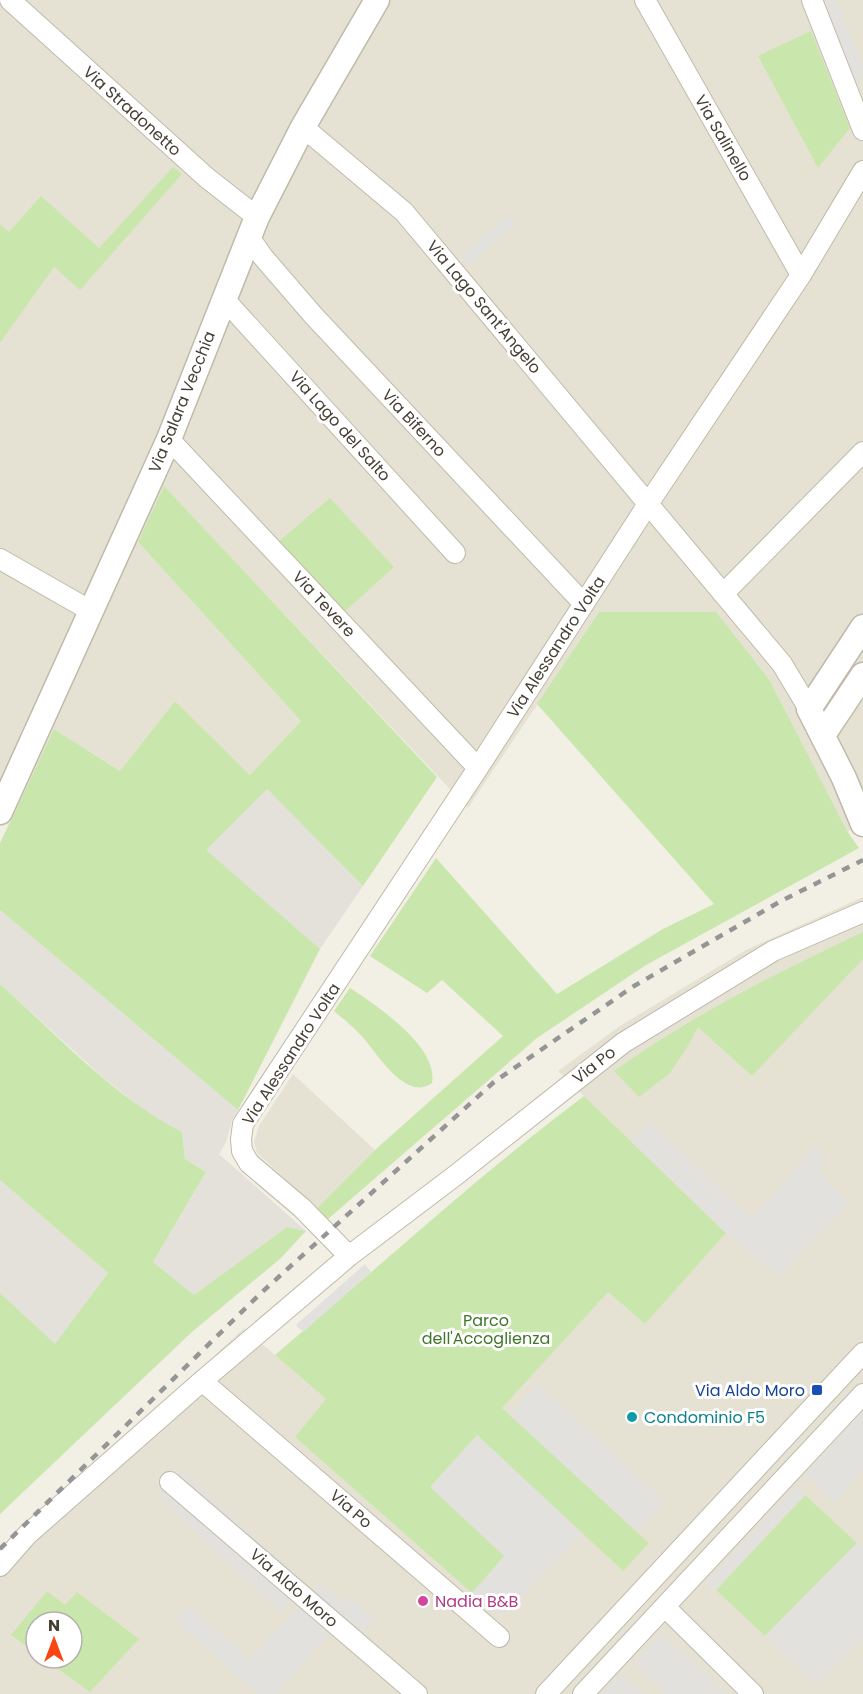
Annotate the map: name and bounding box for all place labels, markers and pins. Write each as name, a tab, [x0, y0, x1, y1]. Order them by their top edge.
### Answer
place label: Via Aldo Moro	[695, 1379, 805, 1402]
marker: Via Aldo Moro	[810, 1383, 824, 1397]
place label: Condominio F5	[644, 1406, 765, 1429]
marker: Condominio F5	[625, 1410, 639, 1424]
place label: Nadia B&B	[435, 1590, 519, 1613]
marker: Nadia B&B	[416, 1594, 430, 1608]

